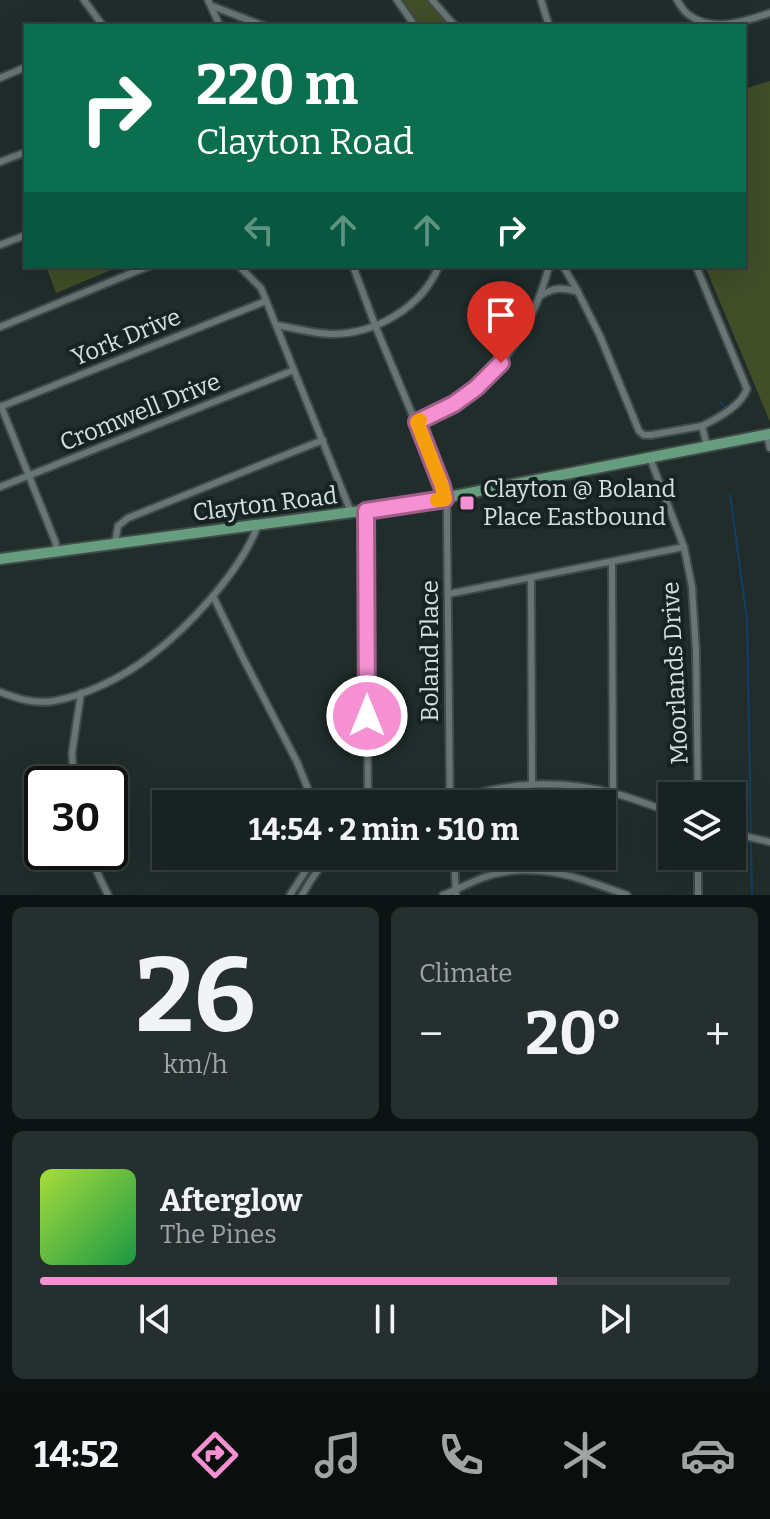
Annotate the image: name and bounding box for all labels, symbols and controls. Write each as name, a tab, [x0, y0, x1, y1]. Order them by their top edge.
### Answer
text: 220 m	[196, 52, 358, 119]
icon: right	[64, 56, 168, 160]
text: Clayton Road	[196, 120, 414, 164]
icon: left	[237, 208, 281, 252]
icon: ahead	[321, 208, 365, 252]
icon: ahead	[405, 208, 449, 252]
icon: right	[489, 208, 533, 252]
pin	[467, 281, 535, 363]
icon: arrive	[479, 293, 523, 337]
street label: York Drive	[67, 302, 185, 372]
street label: Cromwell Drive	[56, 367, 224, 457]
place label: Clayton @ Boland Place Eastbound	[483, 475, 676, 531]
street label: Clayton Road	[191, 481, 339, 527]
marker: Clayton @ Boland Place Eastbound	[458, 494, 476, 512]
street label: Boland Place	[416, 580, 444, 722]
street label: Moorlands Drive	[656, 581, 694, 765]
position arrow	[325, 674, 409, 758]
speed limit sign: 30	[24, 766, 128, 870]
map controls	[658, 782, 746, 870]
button: layers	[658, 782, 746, 870]
text: 14:54 · 2 min · 510 m	[249, 812, 519, 848]
text: 26	[135, 934, 256, 1059]
text: Climate	[419, 958, 513, 989]
text: 20°	[525, 998, 623, 1070]
text: −	[419, 1008, 443, 1061]
text: +	[705, 1008, 730, 1061]
text: km/h	[163, 1049, 228, 1080]
text: Afterglow	[160, 1183, 302, 1219]
text: The Pines	[160, 1219, 277, 1250]
icon: previous	[133, 1297, 177, 1341]
icon: pause	[363, 1297, 407, 1341]
icon: next	[593, 1297, 637, 1341]
icon: directions	[187, 1427, 243, 1483]
icon: music	[310, 1427, 366, 1483]
icon: phone	[433, 1427, 489, 1483]
icon: climate	[557, 1427, 613, 1483]
icon: car	[680, 1427, 736, 1483]
text: 14:52	[34, 1433, 119, 1477]

